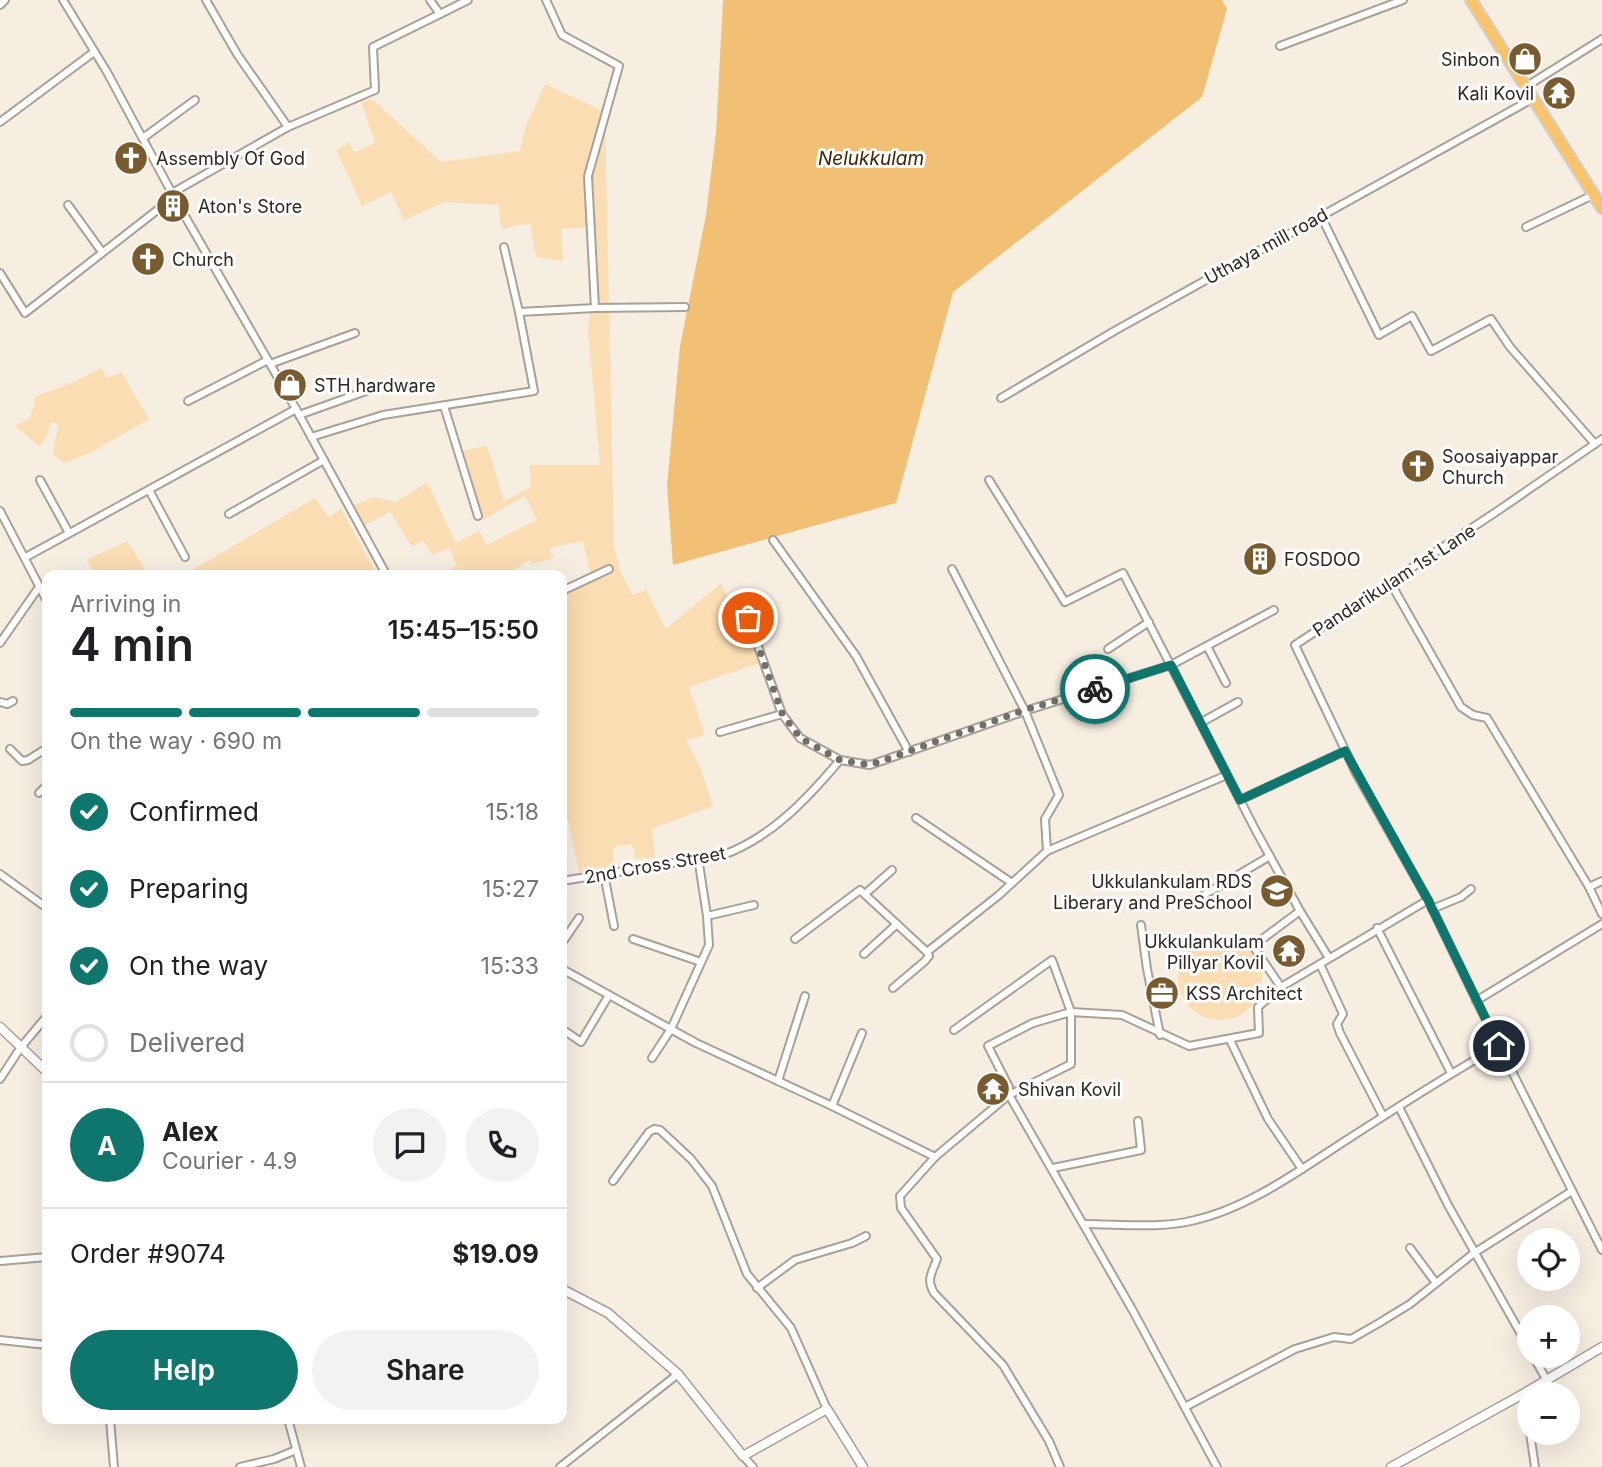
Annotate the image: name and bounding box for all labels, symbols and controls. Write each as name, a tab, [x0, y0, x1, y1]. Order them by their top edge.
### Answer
shop icon: Sinbon	[1506, 40, 1544, 78]
place label: Sinbon	[1441, 49, 1500, 70]
temple icon: Kali Kovil	[1540, 74, 1578, 112]
place label: Kali Kovil	[1457, 83, 1534, 104]
church icon: Assembly Of God	[112, 139, 150, 177]
water label: Nelukkulam	[818, 147, 924, 170]
place label: Assembly Of God	[156, 148, 305, 169]
building icon: Aton's Store	[154, 187, 192, 225]
place label: Aton's Store	[198, 196, 302, 217]
street label: Uthaya mill road	[1201, 203, 1331, 289]
church icon: Church	[129, 240, 167, 278]
place label: Church	[172, 249, 234, 270]
shop icon: STH hardware	[271, 366, 309, 404]
place label: STH hardware	[314, 375, 436, 396]
place label: Soosaiyappar Church	[1442, 446, 1559, 488]
church icon: Soosaiyappar Church	[1399, 447, 1437, 485]
street label: Pandarikulam 1st Lane	[1309, 520, 1479, 640]
building icon: FOSDOO	[1241, 540, 1279, 578]
place label: FOSDOO	[1284, 549, 1360, 570]
pin	[718, 588, 778, 648]
text: Arriving in	[70, 590, 181, 618]
icon: bag	[729, 599, 767, 637]
text: 15:45–15:50	[388, 614, 539, 645]
text: 4 min	[70, 616, 194, 672]
courier	[1060, 654, 1130, 724]
icon: bike	[1076, 670, 1114, 708]
text: On the way · 690 m	[70, 727, 282, 755]
icon: check	[70, 793, 108, 831]
text: Confirmed	[129, 796, 259, 827]
text: 15:18	[485, 798, 539, 826]
street label: 2nd Cross Street	[583, 842, 727, 888]
icon: check	[70, 870, 108, 908]
place label: Ukkulankulam RDS Liberary and PreSchool	[1053, 871, 1252, 913]
school or university icon: Ukkulankulam RDS Liberary and PreSchool	[1258, 872, 1296, 910]
text: Preparing	[129, 873, 249, 904]
text: 15:27	[482, 875, 539, 903]
place label: Ukkulankulam Pillyar Kovil	[1144, 931, 1264, 973]
temple icon: Ukkulankulam Pillyar Kovil	[1270, 932, 1308, 970]
icon: check	[70, 947, 108, 985]
text: On the way	[129, 950, 268, 981]
text: 15:33	[481, 952, 539, 980]
office icon: KSS Architect	[1143, 974, 1181, 1012]
place label: KSS Architect	[1186, 983, 1303, 1004]
pin	[1469, 1016, 1529, 1076]
text: Delivered	[129, 1027, 245, 1058]
icon: home	[1480, 1027, 1518, 1065]
temple icon: Shivan Kovil	[974, 1070, 1012, 1108]
place label: Shivan Kovil	[1018, 1079, 1121, 1100]
button: chat	[373, 1108, 447, 1182]
button: phone	[465, 1108, 539, 1182]
text: Alex	[162, 1116, 219, 1147]
text: A	[97, 1130, 117, 1161]
text: Courier · 4.9	[162, 1147, 297, 1175]
map controls	[1517, 1228, 1580, 1445]
button: locate	[1517, 1228, 1580, 1291]
text: Order #9074	[70, 1238, 226, 1269]
text: $19.09	[452, 1238, 539, 1269]
button: +	[1517, 1305, 1580, 1368]
button: Help	[70, 1330, 298, 1410]
button: Share	[312, 1330, 539, 1410]
button: −	[1517, 1382, 1580, 1445]

